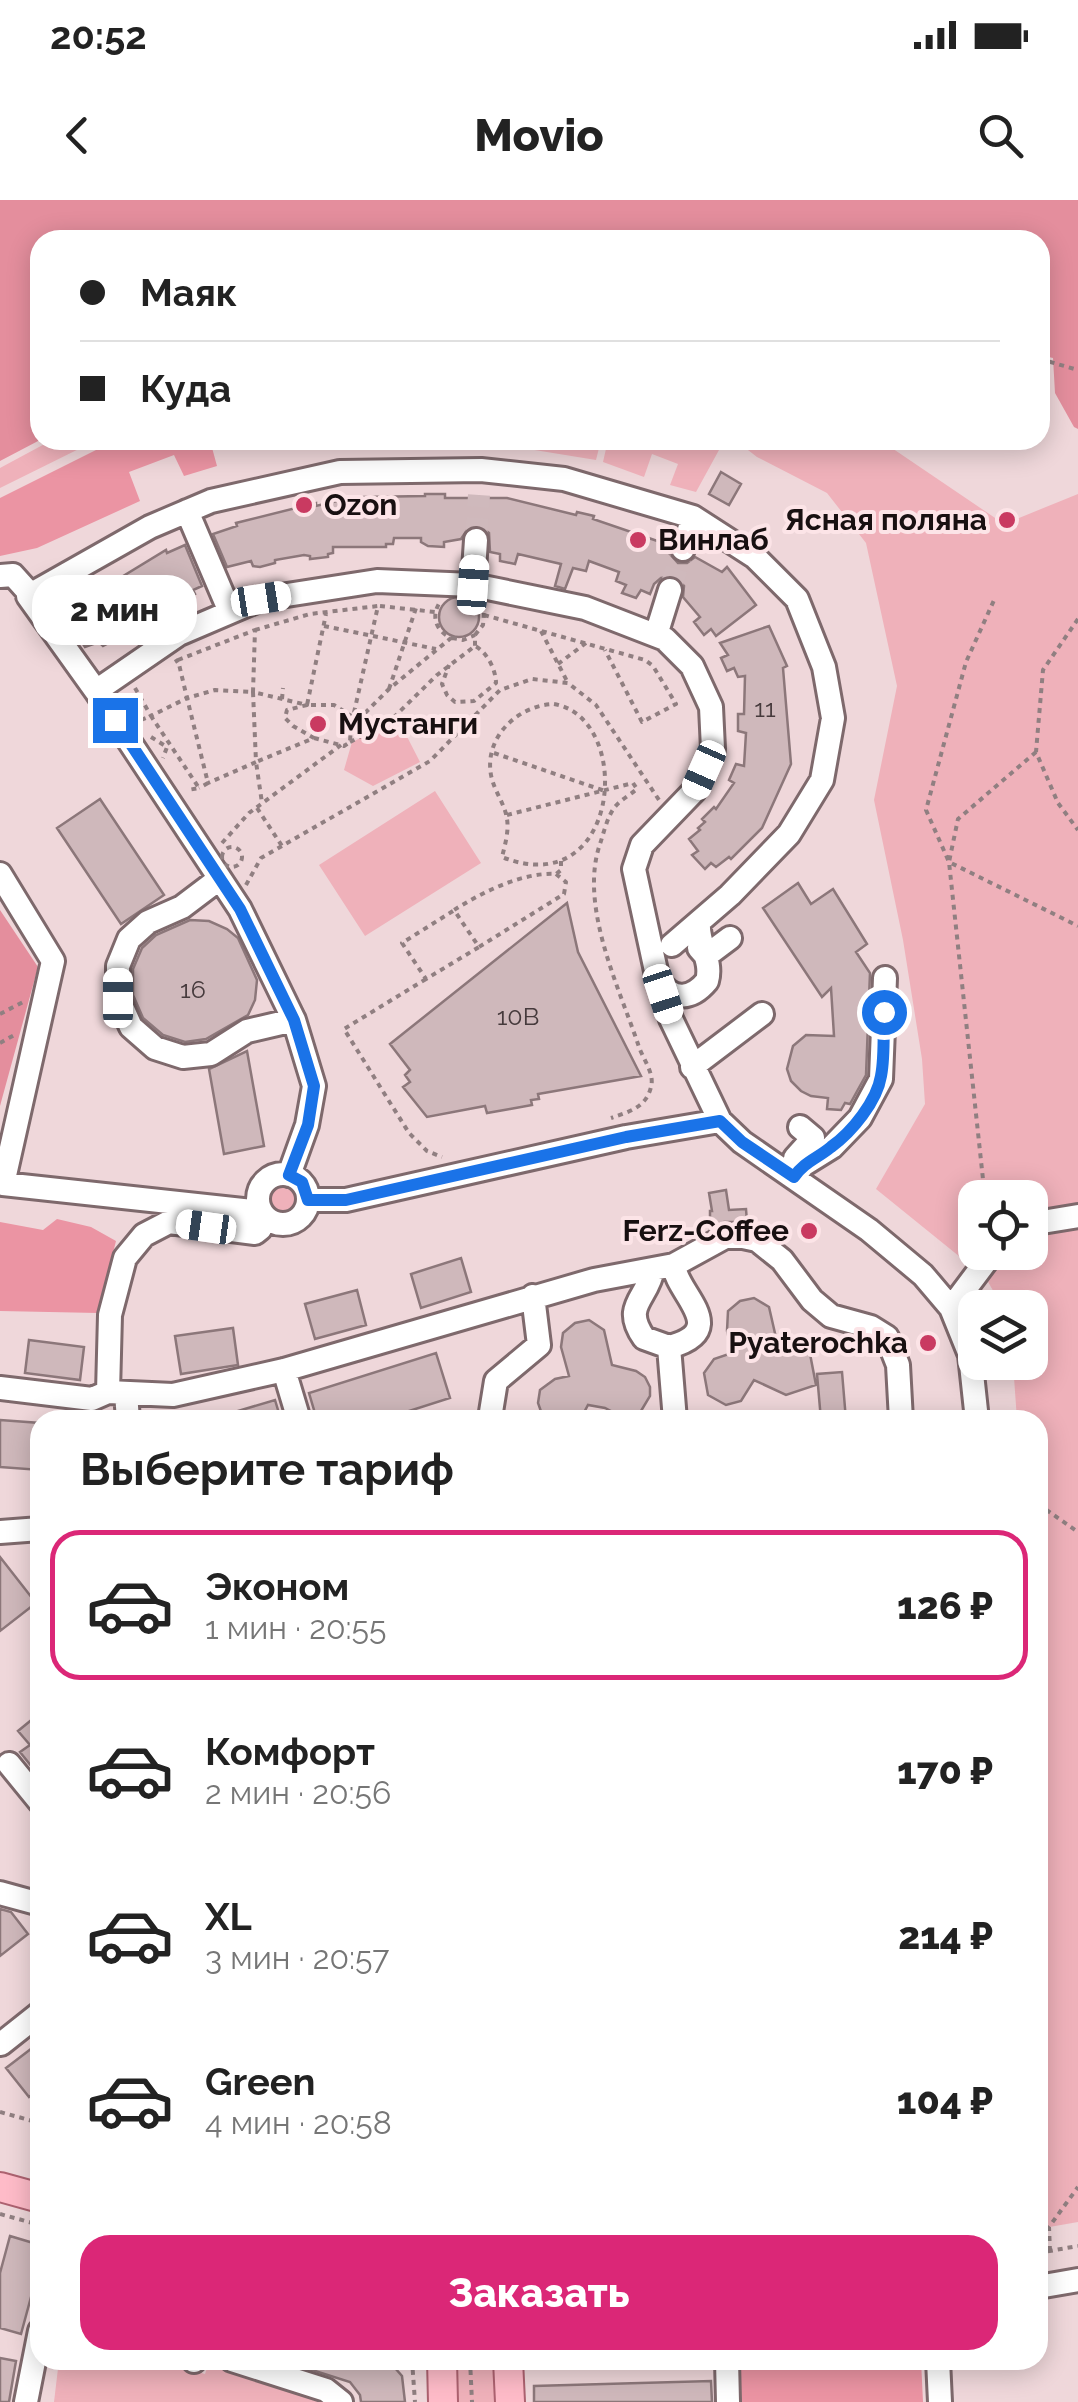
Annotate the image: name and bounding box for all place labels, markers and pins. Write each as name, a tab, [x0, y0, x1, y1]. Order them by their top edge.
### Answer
place label: Ozon	[324, 487, 397, 522]
marker: Ozon	[293, 494, 315, 516]
place label: Ясная поляна	[785, 502, 987, 537]
marker: Ясная поляна	[996, 509, 1018, 531]
place label: Винлаб	[658, 522, 769, 557]
marker: Винлаб	[627, 529, 649, 551]
place label: Мустанги	[338, 706, 478, 741]
marker: Мустанги	[307, 713, 329, 735]
place label: Ferz-Coffee	[622, 1213, 789, 1248]
marker: Ferz-Coffee	[798, 1220, 820, 1242]
place label: Pyaterochka	[728, 1325, 908, 1360]
marker: Pyaterochka	[917, 1332, 939, 1354]

